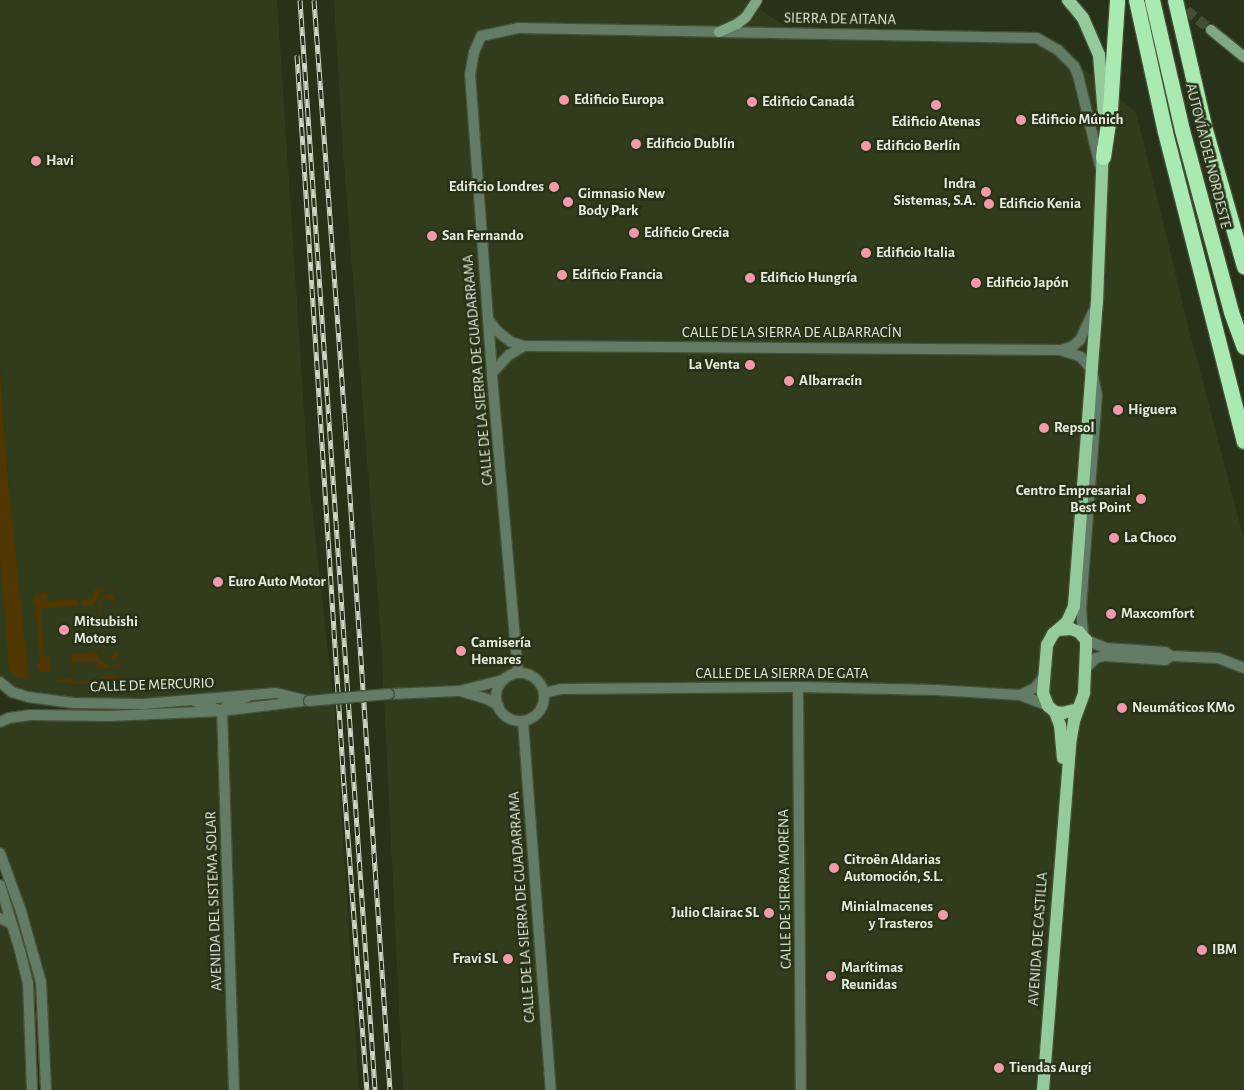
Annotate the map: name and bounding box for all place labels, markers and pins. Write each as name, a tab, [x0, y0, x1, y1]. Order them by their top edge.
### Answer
place label: Edificio Europa	[574, 91, 664, 109]
place label: Edificio Canadá	[762, 93, 855, 111]
marker: Edificio Europa	[558, 94, 570, 106]
marker: Edificio Canadá	[746, 96, 758, 108]
marker: Edificio Atenas	[930, 99, 942, 111]
place label: Edificio Múnich	[1031, 111, 1124, 129]
place label: Edificio Atenas	[891, 113, 981, 131]
marker: Edificio Múnich	[1015, 114, 1027, 126]
place label: Edificio Dublín	[646, 135, 735, 153]
place label: Edificio Berlín	[876, 137, 960, 155]
marker: Edificio Dublín	[630, 138, 642, 150]
marker: Edificio Berlín	[860, 140, 872, 152]
place label: Havi	[46, 152, 74, 170]
marker: Havi	[30, 155, 42, 167]
place label: Indra Sistemas, S.A.	[893, 174, 976, 209]
place label: Edificio Londres	[449, 178, 544, 196]
marker: Edificio Londres	[548, 181, 560, 193]
place label: Gimnasio New Body Park	[578, 184, 665, 219]
marker: Indra Sistemas, S.A.	[980, 186, 992, 198]
place label: Edificio Kenia	[999, 195, 1081, 213]
marker: Gimnasio New Body Park	[562, 196, 574, 208]
marker: Edificio Kenia	[983, 198, 995, 210]
place label: Edificio Grecia	[644, 224, 729, 242]
place label: San Fernando	[442, 227, 524, 245]
marker: Edificio Grecia	[628, 227, 640, 239]
marker: San Fernando	[426, 230, 438, 242]
place label: Edificio Italia	[876, 244, 955, 262]
marker: Edificio Italia	[860, 247, 872, 259]
place label: Edificio Francia	[572, 266, 663, 284]
marker: Edificio Francia	[556, 269, 568, 281]
place label: Edificio Hungría	[760, 269, 857, 287]
marker: Edificio Hungría	[744, 272, 756, 284]
place label: Edificio Japón	[986, 274, 1069, 292]
marker: Edificio Japón	[970, 277, 982, 289]
place label: La Venta	[689, 356, 740, 374]
marker: La Venta	[744, 359, 756, 371]
place label: Albarracín	[799, 372, 862, 390]
marker: Albarracín	[783, 375, 795, 387]
place label: Higuera	[1128, 401, 1177, 419]
marker: Higuera	[1112, 404, 1124, 416]
place label: Repsol	[1054, 419, 1094, 437]
marker: Repsol	[1038, 422, 1050, 434]
place label: Centro Empresarial Best Point	[1016, 481, 1131, 516]
marker: Centro Empresarial Best Point	[1135, 493, 1147, 505]
place label: La Choco	[1124, 529, 1176, 547]
marker: La Choco	[1108, 532, 1120, 544]
place label: Euro Auto Motor	[228, 573, 326, 591]
marker: Euro Auto Motor	[212, 576, 224, 588]
place label: Maxcomfort	[1121, 605, 1194, 623]
marker: Maxcomfort	[1105, 608, 1117, 620]
place label: Mitsubishi Motors	[74, 612, 138, 647]
marker: Mitsubishi Motors	[58, 624, 70, 636]
place label: Camisería Henares	[471, 633, 531, 668]
marker: Camisería Henares	[455, 645, 467, 657]
place label: Neumáticos KM0	[1132, 699, 1235, 717]
marker: Neumáticos KM0	[1116, 702, 1128, 714]
place label: Citroën Aldarias Automoción, S.L.	[844, 850, 943, 885]
marker: Citroën Aldarias Automoción, S.L.	[828, 862, 840, 874]
place label: Minialmacenes y Trasteros	[841, 897, 933, 932]
place label: Julio Clairac SL	[672, 904, 759, 922]
marker: Julio Clairac SL	[763, 907, 775, 919]
marker: Minialmacenes y Trasteros	[937, 909, 949, 921]
place label: IBM	[1212, 941, 1237, 959]
marker: IBM	[1196, 944, 1208, 956]
place label: Fravi SL	[453, 950, 498, 968]
marker: Fravi SL	[502, 953, 514, 965]
place label: Marítimas Reunidas	[841, 958, 903, 993]
marker: Marítimas Reunidas	[825, 970, 837, 982]
place label: Tiendas Aurgi	[1009, 1059, 1092, 1077]
marker: Tiendas Aurgi	[993, 1062, 1005, 1074]

